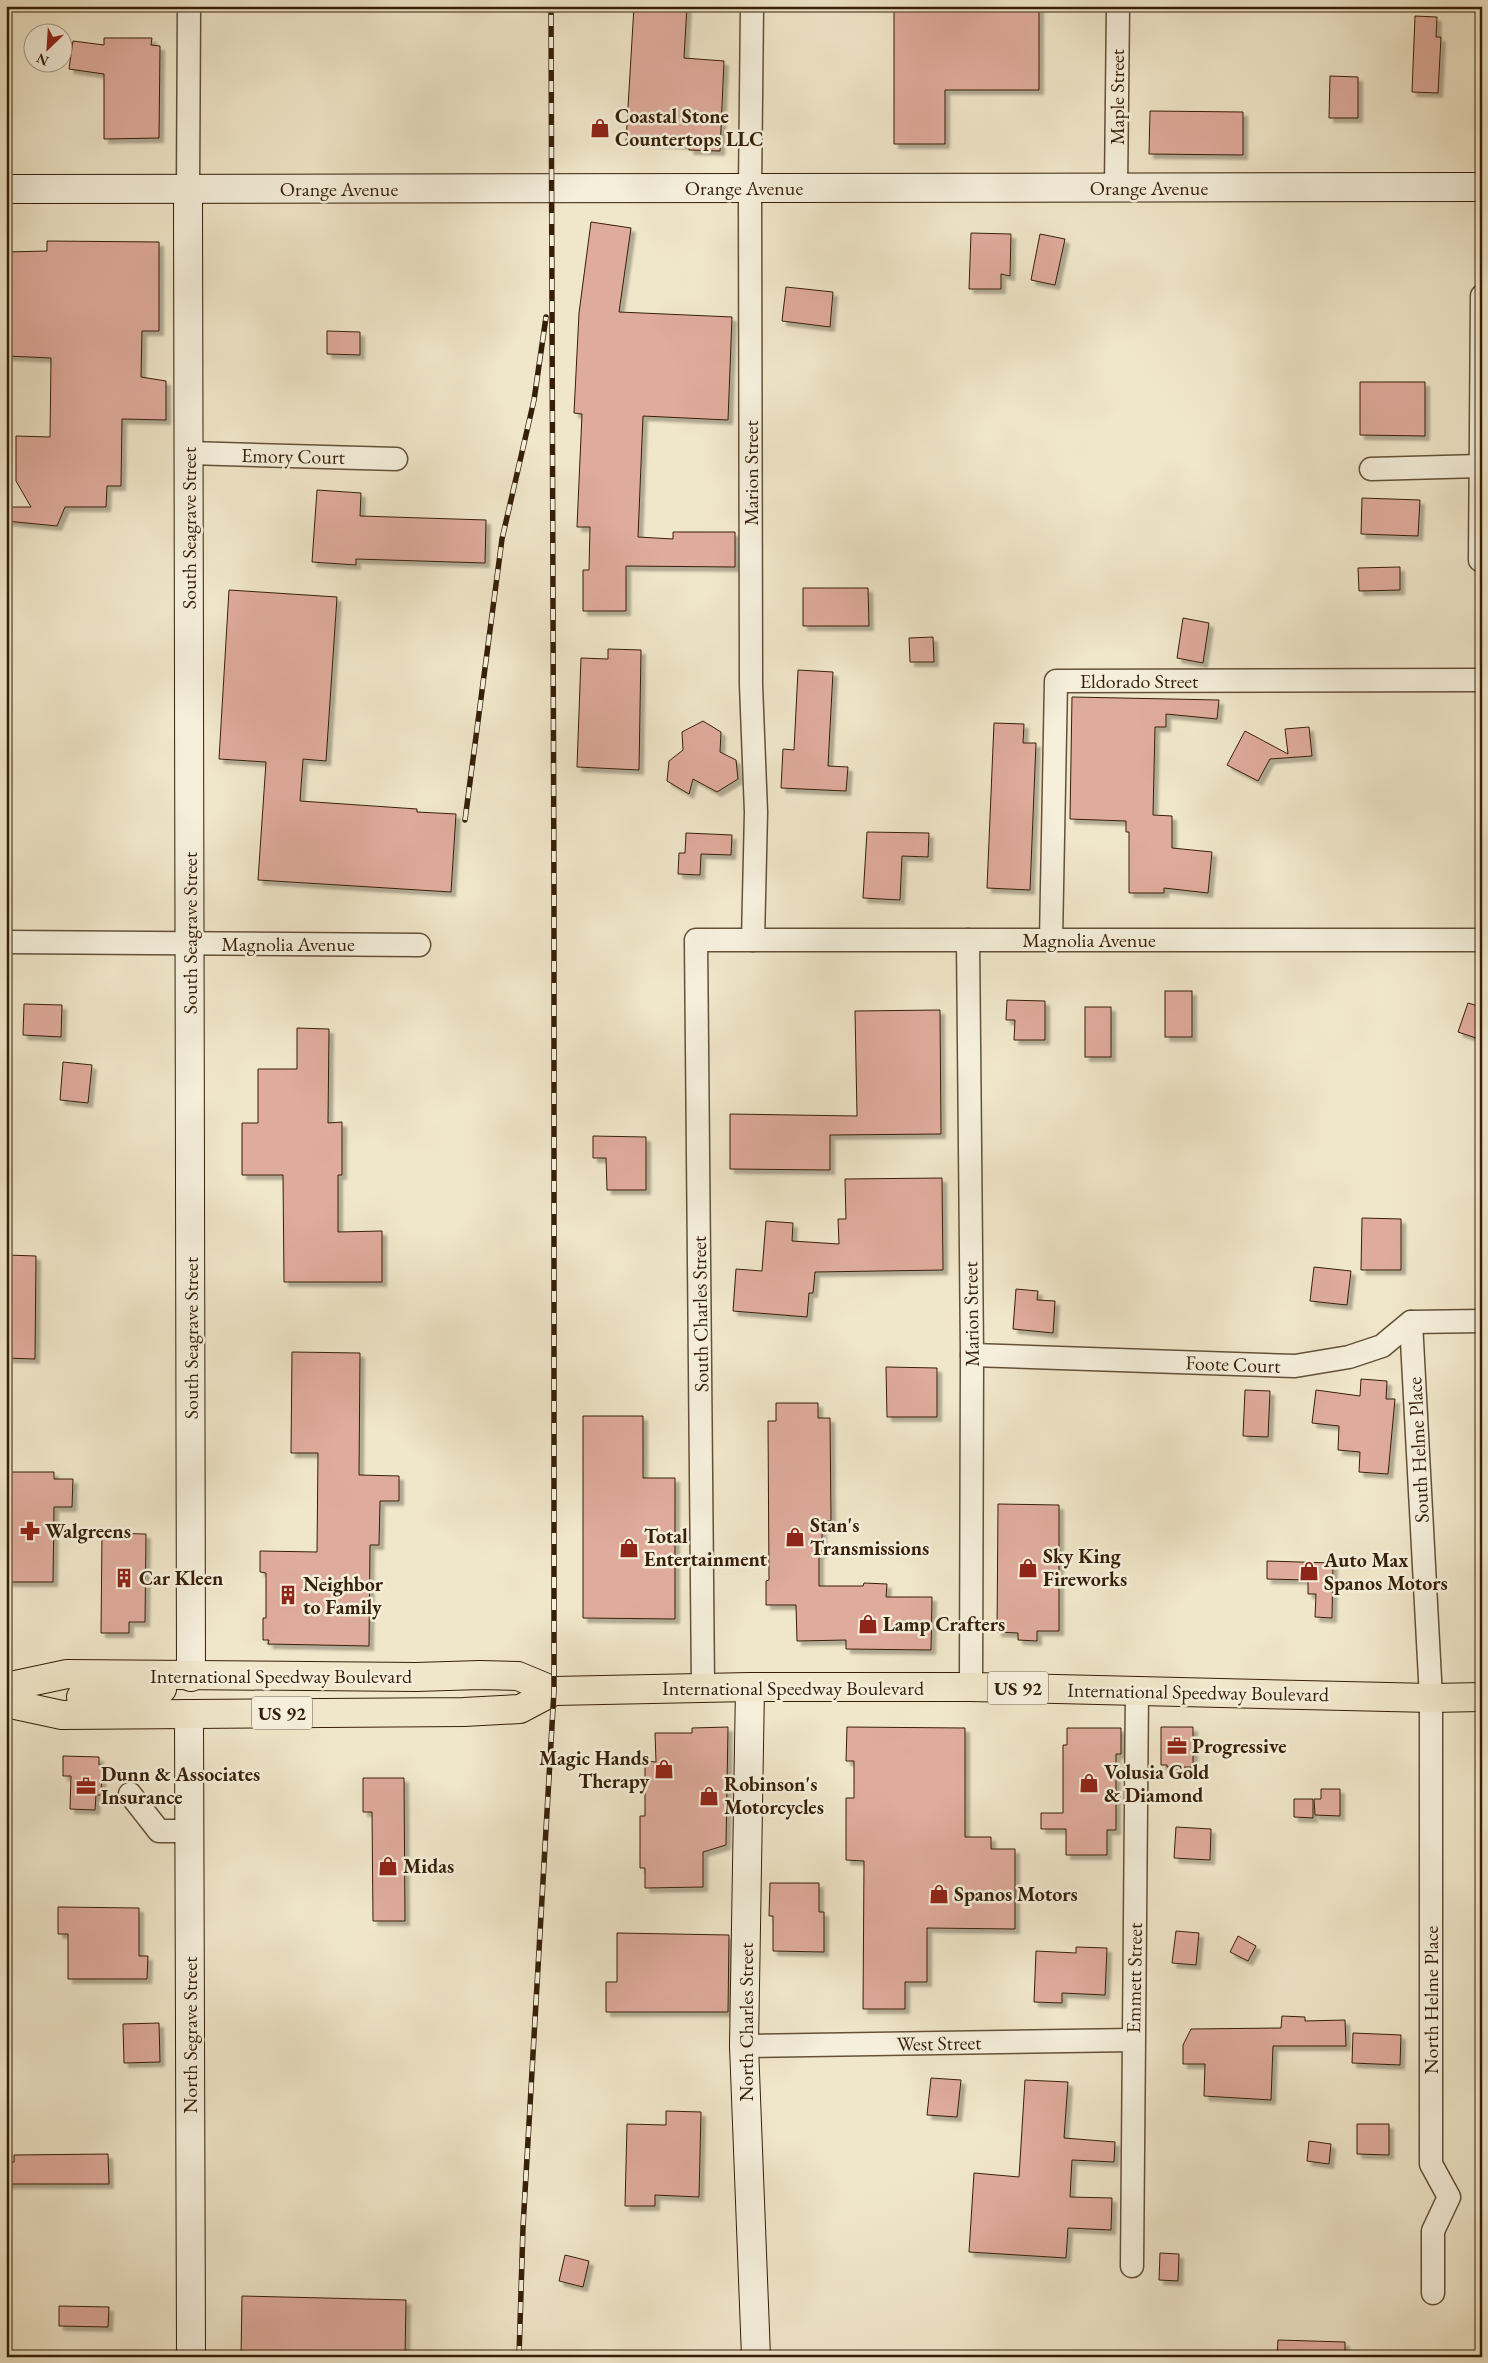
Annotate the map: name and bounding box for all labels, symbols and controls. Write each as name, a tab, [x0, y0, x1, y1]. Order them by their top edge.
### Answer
north arrow	[22, 22, 72, 72]
street label: Maple Street	[1104, 48, 1130, 145]
text: N	[33, 49, 51, 70]
place label: Coastal Stone Countertops LLC	[615, 103, 764, 152]
shop icon: Coastal Stone Countertops LLC	[589, 117, 611, 139]
street label: Orange Avenue	[685, 175, 803, 201]
street label: Orange Avenue	[1090, 175, 1208, 201]
street label: Orange Avenue	[280, 176, 398, 202]
street label: Marion Street	[738, 419, 764, 526]
street label: Emory Court	[241, 442, 346, 470]
street label: South Seagrave Street	[176, 446, 202, 609]
street label: Eldorado Street	[1080, 668, 1199, 694]
street label: South Seagrave Street	[177, 851, 203, 1014]
street label: Magnolia Avenue	[1022, 927, 1156, 953]
street label: Magnolia Avenue	[221, 931, 355, 957]
street label: South Charles Street	[686, 1235, 714, 1392]
street label: South Seagrave Street	[178, 1256, 204, 1419]
street label: Marion Street	[957, 1260, 985, 1367]
street label: Foote Court	[1185, 1349, 1282, 1379]
street label: South Helme Place	[1401, 1376, 1435, 1524]
place label: Stan's Transmissions	[810, 1512, 929, 1561]
place label: Walgreens	[45, 1518, 131, 1544]
pharmacy icon: Walgreens	[19, 1520, 41, 1542]
place label: Total Entertainment	[644, 1523, 768, 1572]
shop icon: Stan's Transmissions	[784, 1526, 806, 1548]
shop icon: Total Entertainment	[618, 1537, 640, 1559]
place label: Sky King Fireworks	[1043, 1543, 1127, 1592]
place label: Auto Max Spanos Motors	[1323, 1547, 1448, 1596]
shop icon: Sky King Fireworks	[1017, 1557, 1039, 1579]
shop icon: Auto Max Spanos Motors	[1298, 1560, 1320, 1582]
place label: Car Kleen	[139, 1565, 223, 1591]
building icon: Car Kleen	[113, 1567, 135, 1589]
place label: Neighbor to Family	[303, 1571, 384, 1620]
building icon: Neighbor to Family	[277, 1584, 299, 1606]
place label: Lamp Crafters	[883, 1611, 1005, 1637]
shop icon: Lamp Crafters	[857, 1613, 879, 1635]
street label: International Speedway Boulevard	[150, 1663, 413, 1689]
road number: US 92	[988, 1672, 1048, 1705]
street label: International Speedway Boulevard	[662, 1675, 925, 1701]
street label: International Speedway Boulevard	[1067, 1677, 1330, 1707]
road number: US 92	[252, 1696, 312, 1730]
place label: Progressive	[1192, 1733, 1287, 1759]
office icon: Progressive	[1166, 1735, 1188, 1757]
place label: Magic Hands Therapy	[539, 1745, 649, 1794]
shop icon: Magic Hands Therapy	[653, 1758, 675, 1780]
place label: Volusia Gold & Diamond	[1104, 1759, 1209, 1808]
place label: Dunn & Associates Insurance	[101, 1761, 260, 1810]
place label: Robinson's Motorcycles	[724, 1771, 824, 1820]
shop icon: Volusia Gold & Diamond	[1078, 1772, 1100, 1794]
office icon: Dunn & Associates Insurance	[75, 1775, 97, 1797]
shop icon: Robinson's Motorcycles	[698, 1785, 720, 1807]
place label: Midas	[403, 1853, 454, 1879]
shop icon: Midas	[377, 1855, 399, 1877]
place label: Spanos Motors	[954, 1881, 1078, 1907]
shop icon: Spanos Motors	[928, 1883, 950, 1905]
street label: Emmett Street	[1120, 1922, 1148, 2034]
street label: North Helme Place	[1418, 1926, 1444, 2074]
street label: North Charles Street	[733, 1942, 759, 2102]
street label: North Segrave Street	[177, 1956, 203, 2114]
street label: West Street	[896, 2029, 982, 2057]

